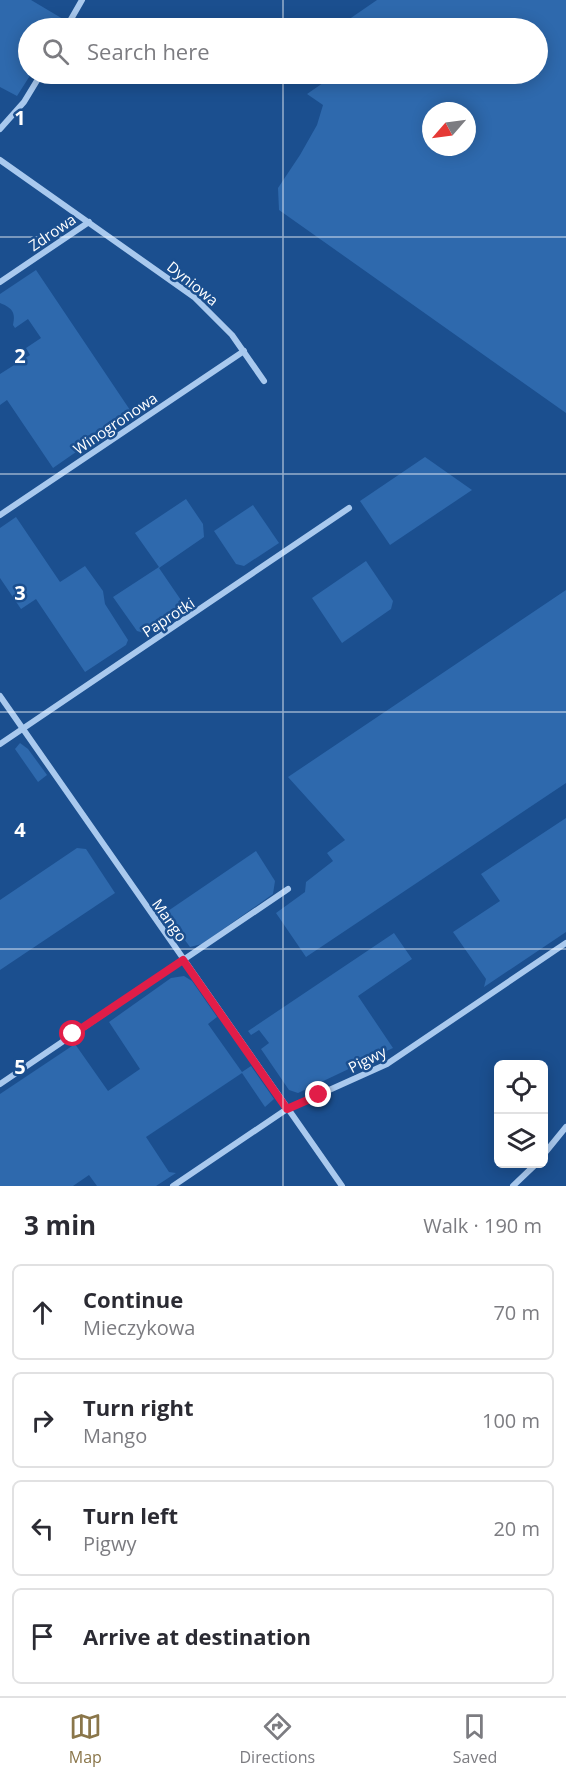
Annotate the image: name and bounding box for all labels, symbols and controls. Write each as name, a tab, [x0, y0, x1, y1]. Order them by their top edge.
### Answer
search box	[18, 18, 548, 84]
icon: search	[39, 35, 72, 68]
text: Search here	[87, 36, 210, 66]
north arrow	[422, 102, 476, 156]
text: 1	[14, 104, 26, 131]
street label: Zdrowa	[24, 209, 80, 255]
street label: Dyniowa	[163, 256, 223, 310]
text: 2	[14, 342, 26, 369]
street label: Winogronowa	[69, 387, 161, 459]
text: 3	[14, 579, 26, 606]
street label: Paprotki	[138, 593, 198, 641]
text: 4	[14, 816, 26, 843]
street label: Mango	[148, 895, 192, 945]
route start	[59, 1020, 85, 1046]
street label: Pigwy	[345, 1041, 390, 1077]
text: 5	[14, 1053, 26, 1080]
map controls	[494, 1060, 548, 1168]
button: locate	[494, 1060, 548, 1114]
route end	[305, 1081, 331, 1107]
button: layers	[494, 1114, 548, 1168]
text: 3 min	[24, 1207, 96, 1243]
text: Walk · 190 m	[423, 1212, 542, 1239]
text: Continue	[83, 1284, 183, 1314]
icon: ahead	[26, 1296, 59, 1329]
text: 70 m	[493, 1299, 540, 1326]
text: Mieczykowa	[83, 1314, 195, 1341]
text: Turn right	[83, 1392, 194, 1422]
icon: right	[26, 1404, 59, 1437]
text: 100 m	[482, 1407, 540, 1434]
text: Mango	[83, 1422, 147, 1449]
text: Turn left	[83, 1500, 178, 1530]
icon: left	[26, 1512, 59, 1545]
text: 20 m	[493, 1515, 540, 1542]
text: Pigwy	[83, 1530, 136, 1557]
icon: arrive	[26, 1620, 59, 1653]
text: Arrive at destination	[83, 1621, 311, 1651]
tab: Map	[69, 1710, 102, 1768]
tab: Directions	[239, 1710, 315, 1768]
tab: Saved	[453, 1710, 497, 1768]

